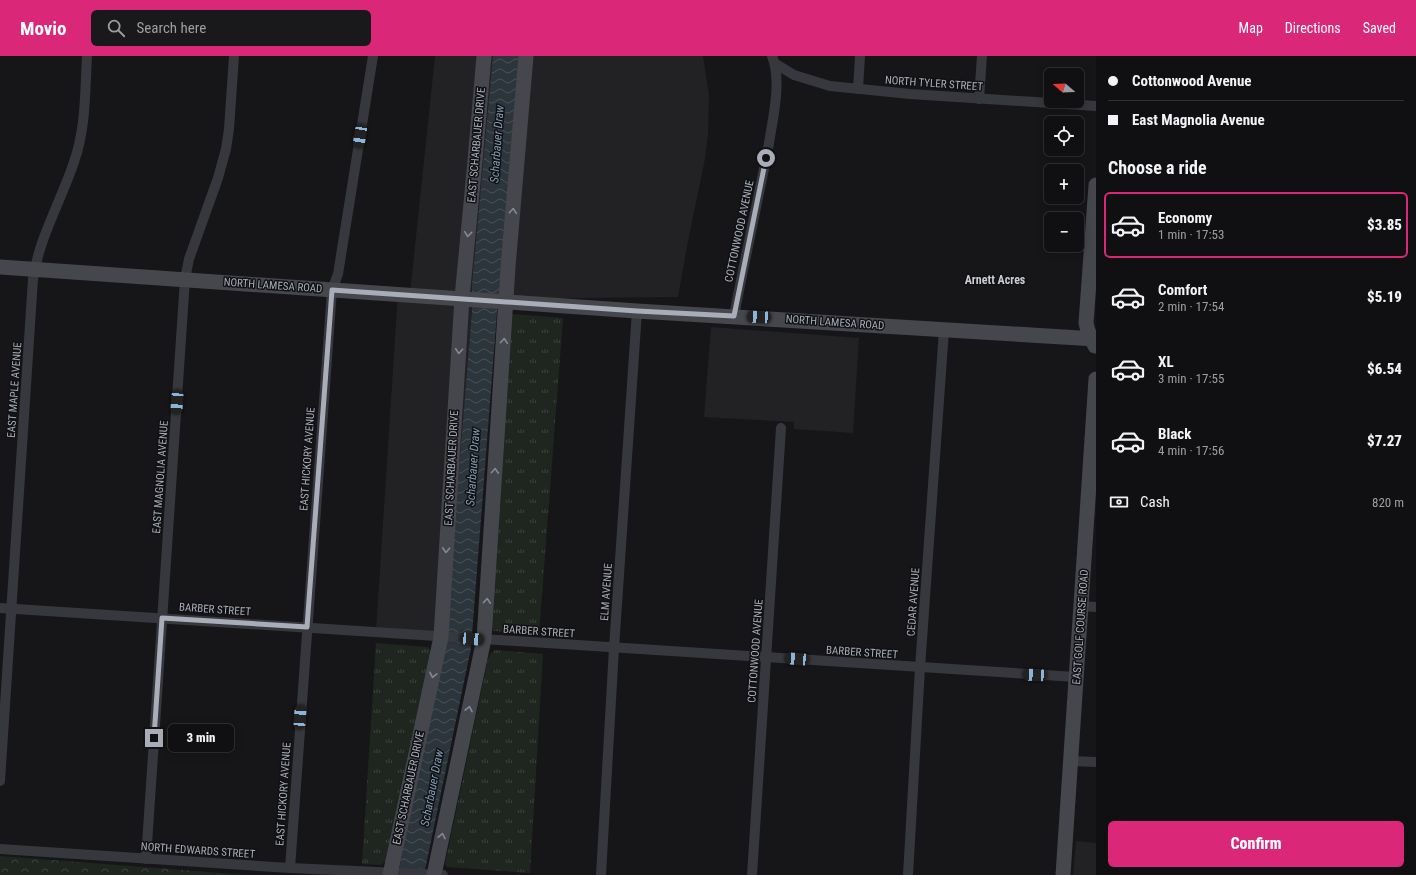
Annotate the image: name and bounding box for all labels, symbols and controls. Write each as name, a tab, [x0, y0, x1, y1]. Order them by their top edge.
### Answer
search box	[91, 10, 371, 46]
text: Movio	[20, 17, 67, 40]
icon: search	[105, 17, 127, 39]
text: Search here	[137, 19, 206, 37]
text: Map	[1239, 20, 1263, 36]
text: Directions	[1285, 20, 1341, 36]
text: Saved	[1363, 20, 1396, 36]
north arrow	[1044, 68, 1084, 108]
map controls	[1044, 68, 1084, 252]
text: Cottonwood Avenue	[1132, 72, 1252, 90]
street label: NORTH TYLER STREET	[884, 74, 984, 93]
street label: EAST SCHARBAUER DRIVE	[465, 86, 488, 203]
water label: Scharbauer Draw	[487, 104, 507, 183]
text: East Magnolia Avenue	[1132, 111, 1265, 129]
button: locate	[1044, 116, 1084, 156]
car	[352, 123, 368, 149]
route start	[757, 149, 775, 167]
text: Choose a ride	[1108, 157, 1207, 178]
button: +	[1044, 164, 1084, 204]
street label: COTTONWOOD AVENUE	[722, 178, 757, 283]
icon: car	[1110, 207, 1146, 243]
one-way arrow	[509, 208, 518, 214]
text: Economy	[1158, 209, 1212, 227]
button: −	[1044, 212, 1084, 252]
text: $3.85	[1367, 216, 1402, 234]
text: 1 min · 17:53	[1158, 227, 1224, 242]
one-way arrow	[464, 231, 473, 237]
district label: Arnett Acres	[965, 273, 1026, 287]
street label: NORTH LAMESA ROAD	[223, 276, 323, 295]
icon: car	[1110, 279, 1146, 315]
text: Comfort	[1158, 281, 1207, 299]
text: $5.19	[1367, 288, 1402, 306]
text: 2 min · 17:54	[1158, 299, 1224, 314]
car	[747, 310, 771, 324]
street label: NORTH LAMESA ROAD	[785, 313, 885, 332]
one-way arrow	[499, 338, 508, 344]
street label: EAST MAPLE AVENUE	[5, 341, 24, 438]
one-way arrow	[454, 348, 463, 354]
icon: car	[1110, 351, 1146, 387]
text: XL	[1158, 353, 1174, 371]
text: $6.54	[1367, 360, 1402, 378]
text: 3 min · 17:55	[1158, 371, 1224, 386]
car	[170, 390, 184, 414]
street label: EAST HICKORY AVENUE	[297, 406, 318, 511]
street label: EAST SCHARBAUER DRIVE	[442, 410, 461, 526]
street label: EAST MAGNOLIA AVENUE	[150, 420, 171, 534]
icon: car	[1110, 423, 1146, 459]
text: Black	[1158, 425, 1191, 443]
water label: Scharbauer Draw	[463, 427, 483, 506]
text: $7.27	[1367, 432, 1402, 450]
text: 4 min · 17:56	[1158, 443, 1224, 458]
one-way arrow	[491, 468, 500, 474]
icon: cash	[1108, 491, 1130, 513]
text: Cash	[1140, 493, 1170, 511]
text: 820 m	[1372, 495, 1404, 510]
one-way arrow	[442, 547, 451, 553]
street label: ELM AVENUE	[598, 562, 615, 621]
street label: CEDAR AVENUE	[905, 567, 922, 637]
street label: EAST GOLF COURSE ROAD	[1070, 569, 1091, 685]
one-way arrow	[482, 598, 491, 604]
street label: COTTONWOOD AVENUE	[745, 598, 766, 703]
street label: BARBER STREET	[179, 601, 252, 619]
street label: BARBER STREET	[503, 623, 576, 641]
car	[460, 632, 484, 646]
street label: BARBER STREET	[826, 644, 899, 662]
car	[785, 652, 809, 666]
car	[1023, 668, 1047, 682]
one-way arrow	[429, 672, 437, 678]
car	[293, 705, 307, 729]
one-way arrow	[465, 706, 473, 712]
callout: 3 min	[168, 724, 234, 752]
route end	[145, 729, 163, 747]
text: 3 min	[187, 730, 215, 745]
street label: EAST SCHARBAUER DRIVE	[390, 730, 427, 846]
street label: EAST HICKORY AVENUE	[273, 741, 294, 846]
water label: Scharbauer Draw	[418, 748, 446, 828]
button: Confirm	[1108, 821, 1404, 867]
one-way arrow	[437, 833, 445, 839]
street label: NORTH EDWARDS STREET	[140, 840, 256, 861]

